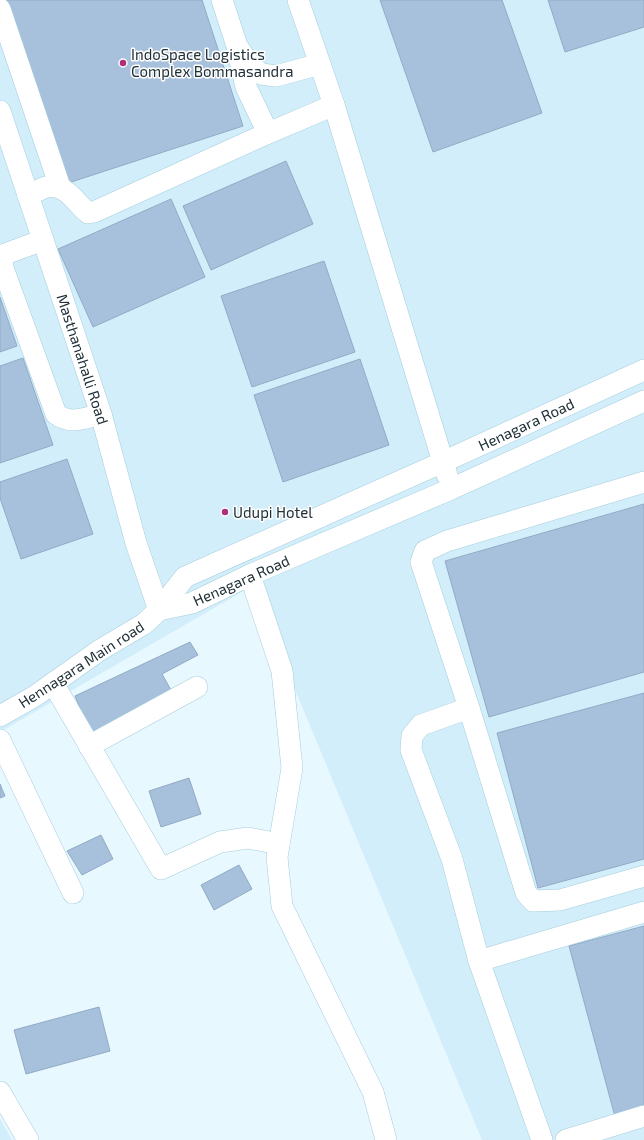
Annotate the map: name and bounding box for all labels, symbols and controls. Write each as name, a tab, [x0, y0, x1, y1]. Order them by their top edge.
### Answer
place label: IndoSpace Logistics Complex Bommasandra	[131, 45, 293, 80]
marker: IndoSpace Logistics Complex Bommasandra	[118, 58, 128, 68]
street label: Masthanahalli Road	[53, 291, 113, 427]
street label: Henagara Road	[475, 394, 577, 454]
place label: Udupi Hotel	[233, 503, 313, 521]
marker: Udupi Hotel	[220, 507, 230, 517]
street label: Henagara Road	[190, 551, 292, 609]
street label: Hennagara Main road	[15, 617, 147, 711]

